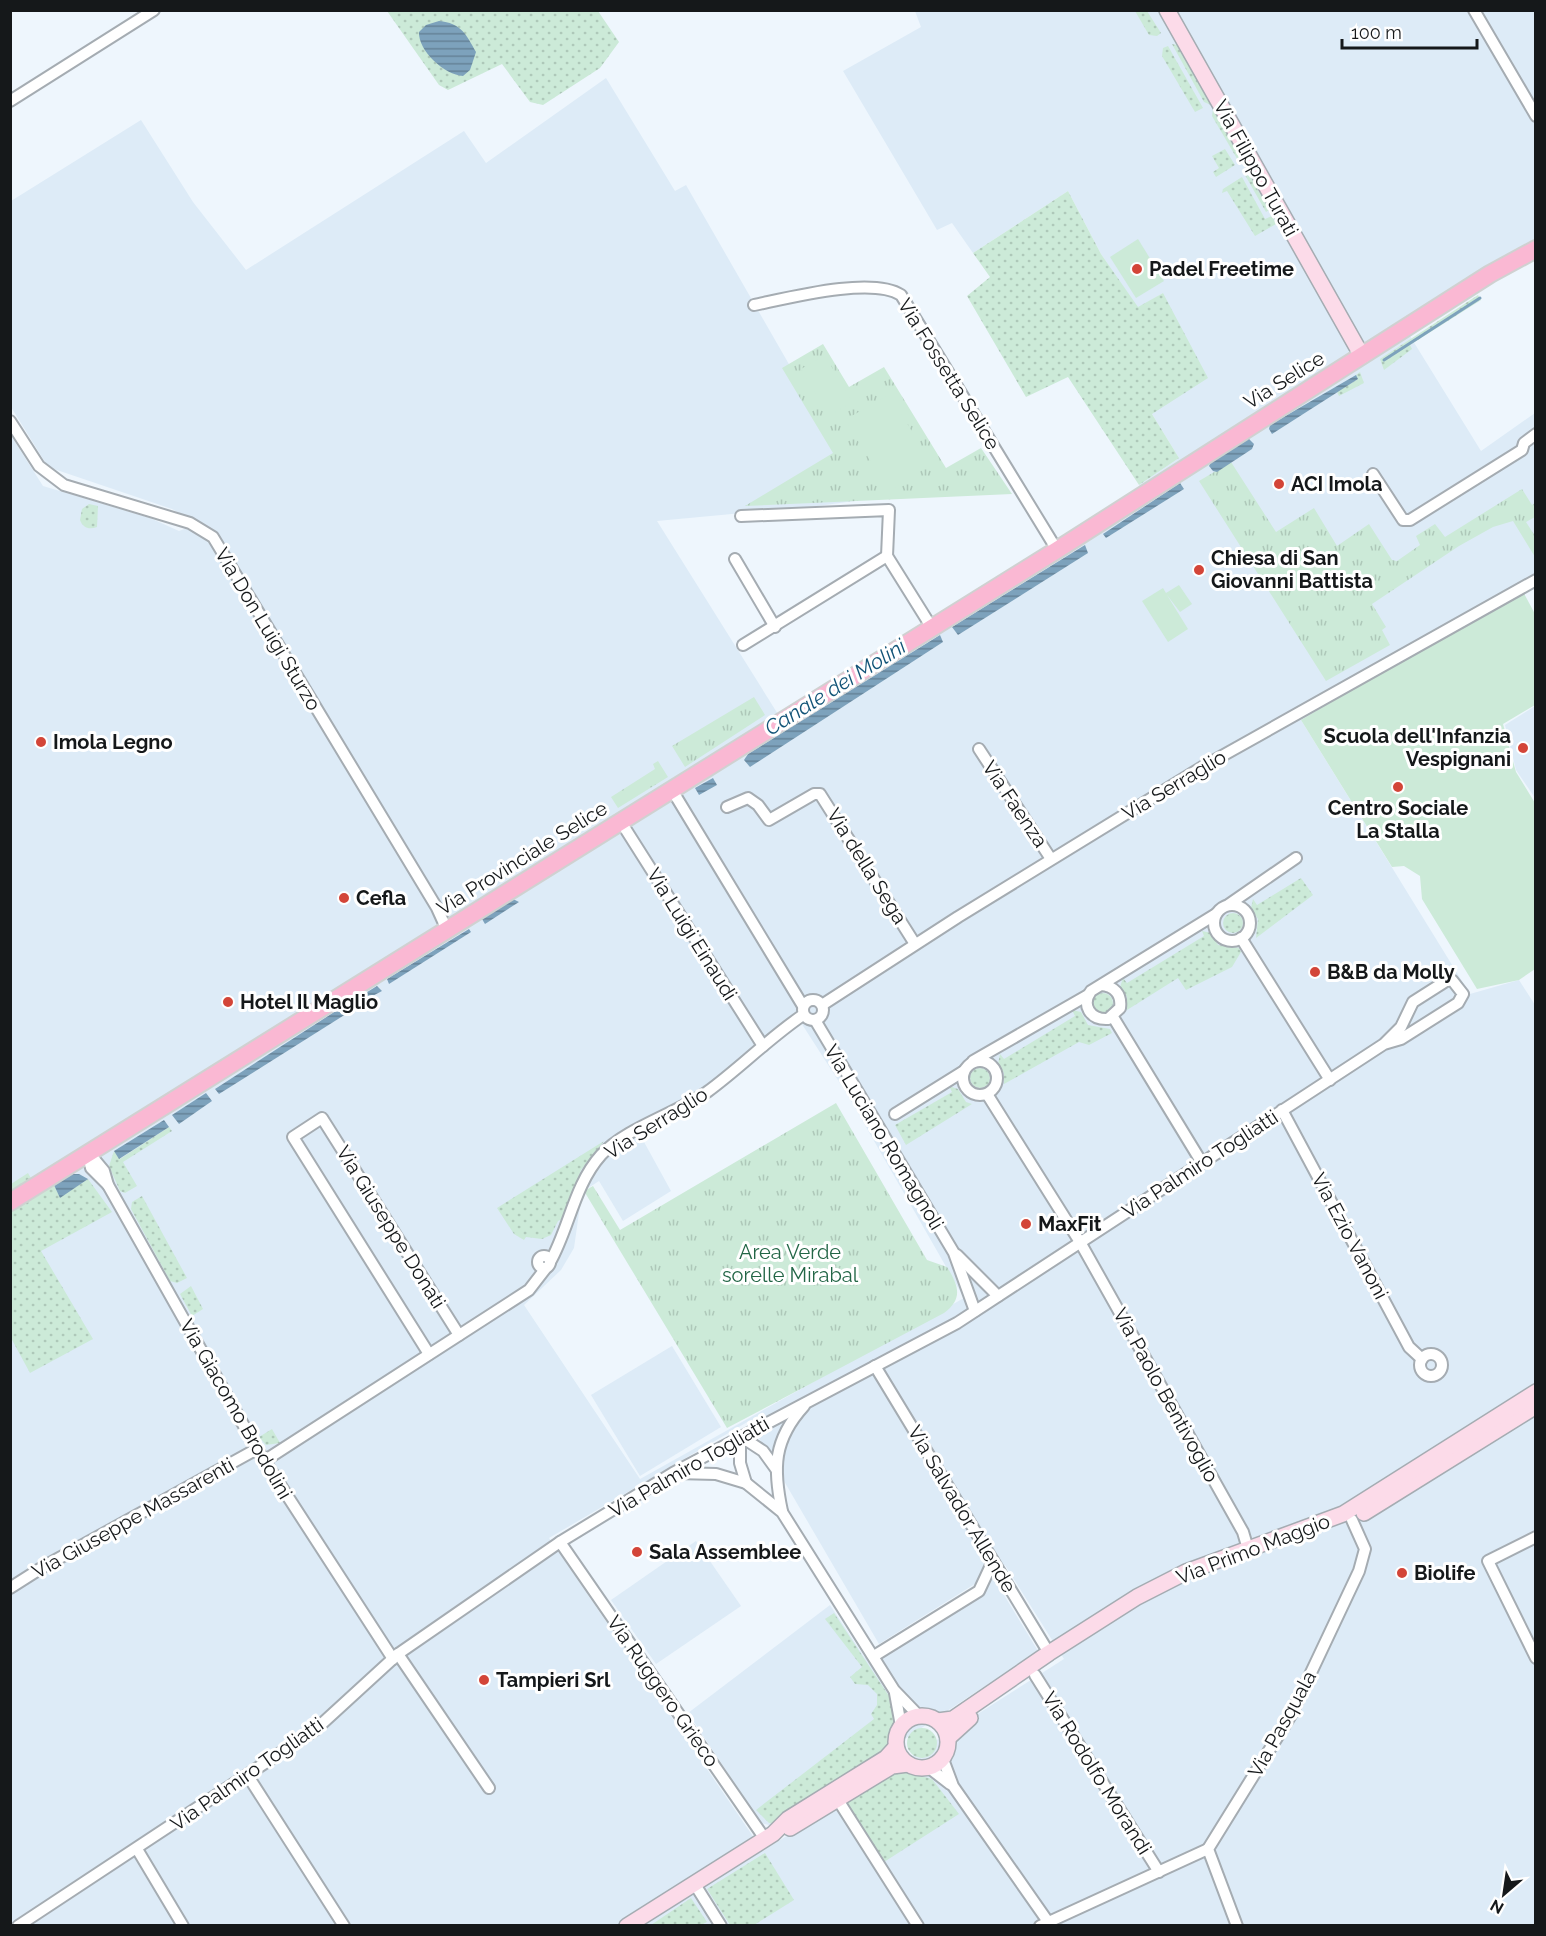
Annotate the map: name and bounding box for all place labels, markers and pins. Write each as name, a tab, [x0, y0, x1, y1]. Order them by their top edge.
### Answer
place label: Padel Freetime	[1149, 257, 1294, 281]
marker: Padel Freetime	[1130, 262, 1144, 276]
place label: ACI Imola	[1291, 472, 1382, 496]
marker: ACI Imola	[1272, 477, 1286, 491]
place label: Chiesa di San Giovanni Battista	[1211, 546, 1373, 593]
marker: Chiesa di San Giovanni Battista	[1192, 563, 1206, 577]
place label: Scuola dell'Infanzia Vespignani	[1323, 724, 1511, 771]
place label: Imola Legno	[53, 730, 173, 754]
marker: Imola Legno	[34, 735, 48, 749]
marker: Scuola dell'Infanzia Vespignani	[1516, 741, 1530, 755]
marker: Centro Sociale La Stalla	[1391, 780, 1405, 794]
place label: Centro Sociale La Stalla	[1328, 796, 1468, 843]
place label: Cefla	[356, 886, 406, 910]
marker: Cefla	[337, 891, 351, 905]
place label: B&B da Molly	[1327, 960, 1455, 984]
marker: B&B da Molly	[1308, 965, 1322, 979]
place label: Hotel Il Maglio	[240, 990, 378, 1014]
marker: Hotel Il Maglio	[221, 995, 235, 1009]
place label: MaxFit	[1038, 1212, 1102, 1236]
marker: MaxFit	[1019, 1217, 1033, 1231]
place label: Sala Assemblee	[649, 1540, 801, 1564]
marker: Sala Assemblee	[630, 1545, 644, 1559]
place label: Biolife	[1414, 1561, 1476, 1585]
marker: Biolife	[1395, 1566, 1409, 1580]
place label: Tampieri Srl	[496, 1668, 611, 1692]
marker: Tampieri Srl	[477, 1673, 491, 1687]

